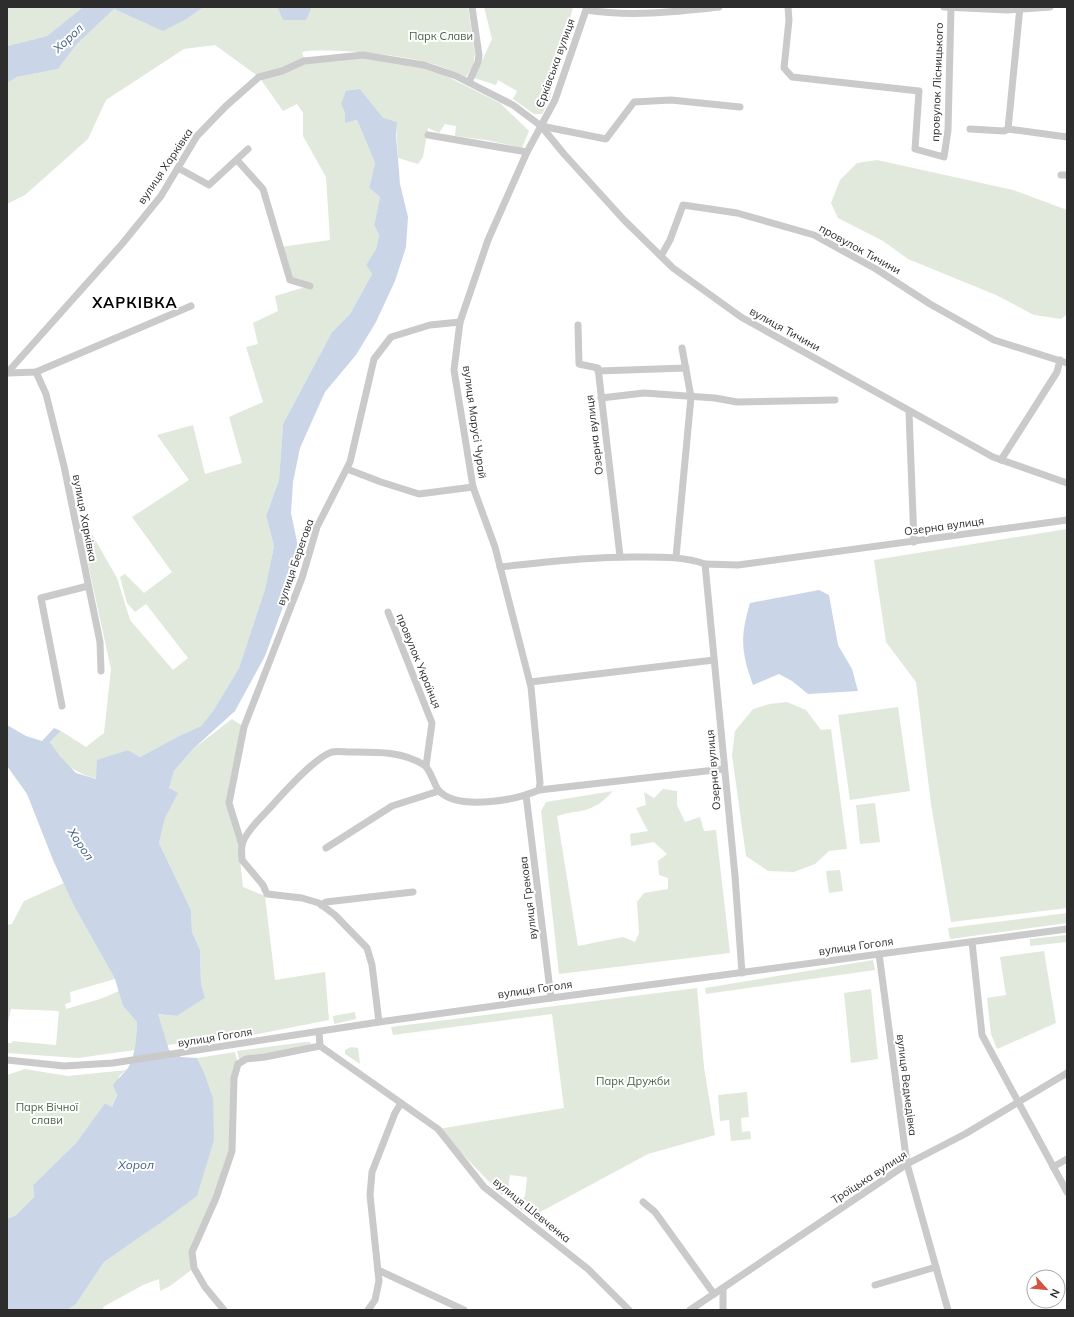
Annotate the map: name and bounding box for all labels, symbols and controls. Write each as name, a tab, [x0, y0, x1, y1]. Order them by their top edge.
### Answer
street label: Єрківська вулиця	[532, 17, 578, 109]
water label: Хорол	[49, 20, 86, 56]
street label: провулок Лісницького	[928, 22, 946, 142]
park label: Парк Слави	[409, 29, 473, 43]
street label: вулиця Харківка	[134, 125, 196, 207]
street label: провулок Тичини	[817, 221, 903, 277]
district label: ХАРКІВКА	[91, 293, 178, 312]
street label: вулиця Тичини	[747, 304, 823, 354]
street label: вулиця Марусі Чурай	[460, 365, 490, 479]
street label: Озерна вулиця	[582, 394, 606, 476]
street label: вулиця Харківка	[70, 473, 100, 563]
street label: Озерна вулиця	[903, 513, 985, 539]
street label: вулиця Берегова	[274, 517, 316, 607]
street label: провулок Українця	[394, 611, 444, 711]
street label: Озерна вулиця	[703, 729, 723, 811]
water label: Хорол	[64, 824, 97, 863]
street label: вулиця Грекова	[516, 856, 540, 940]
street label: вулиця Гоголя	[818, 934, 894, 958]
street label: вулиця Гоголя	[497, 977, 573, 1001]
street label: вулиця Гоголя	[177, 1024, 253, 1050]
street label: вулиця Ведмедівка	[894, 1033, 920, 1137]
park label: Парк Дружби	[596, 1074, 670, 1088]
park label: Парк Вічної слави	[16, 1100, 79, 1127]
street label: Троїцька вулиця	[829, 1147, 909, 1207]
water label: Хорол	[117, 1157, 154, 1172]
street label: вулиця Шевченка	[490, 1174, 574, 1246]
north arrow	[1026, 1269, 1066, 1309]
text: N	[1047, 1287, 1063, 1300]

